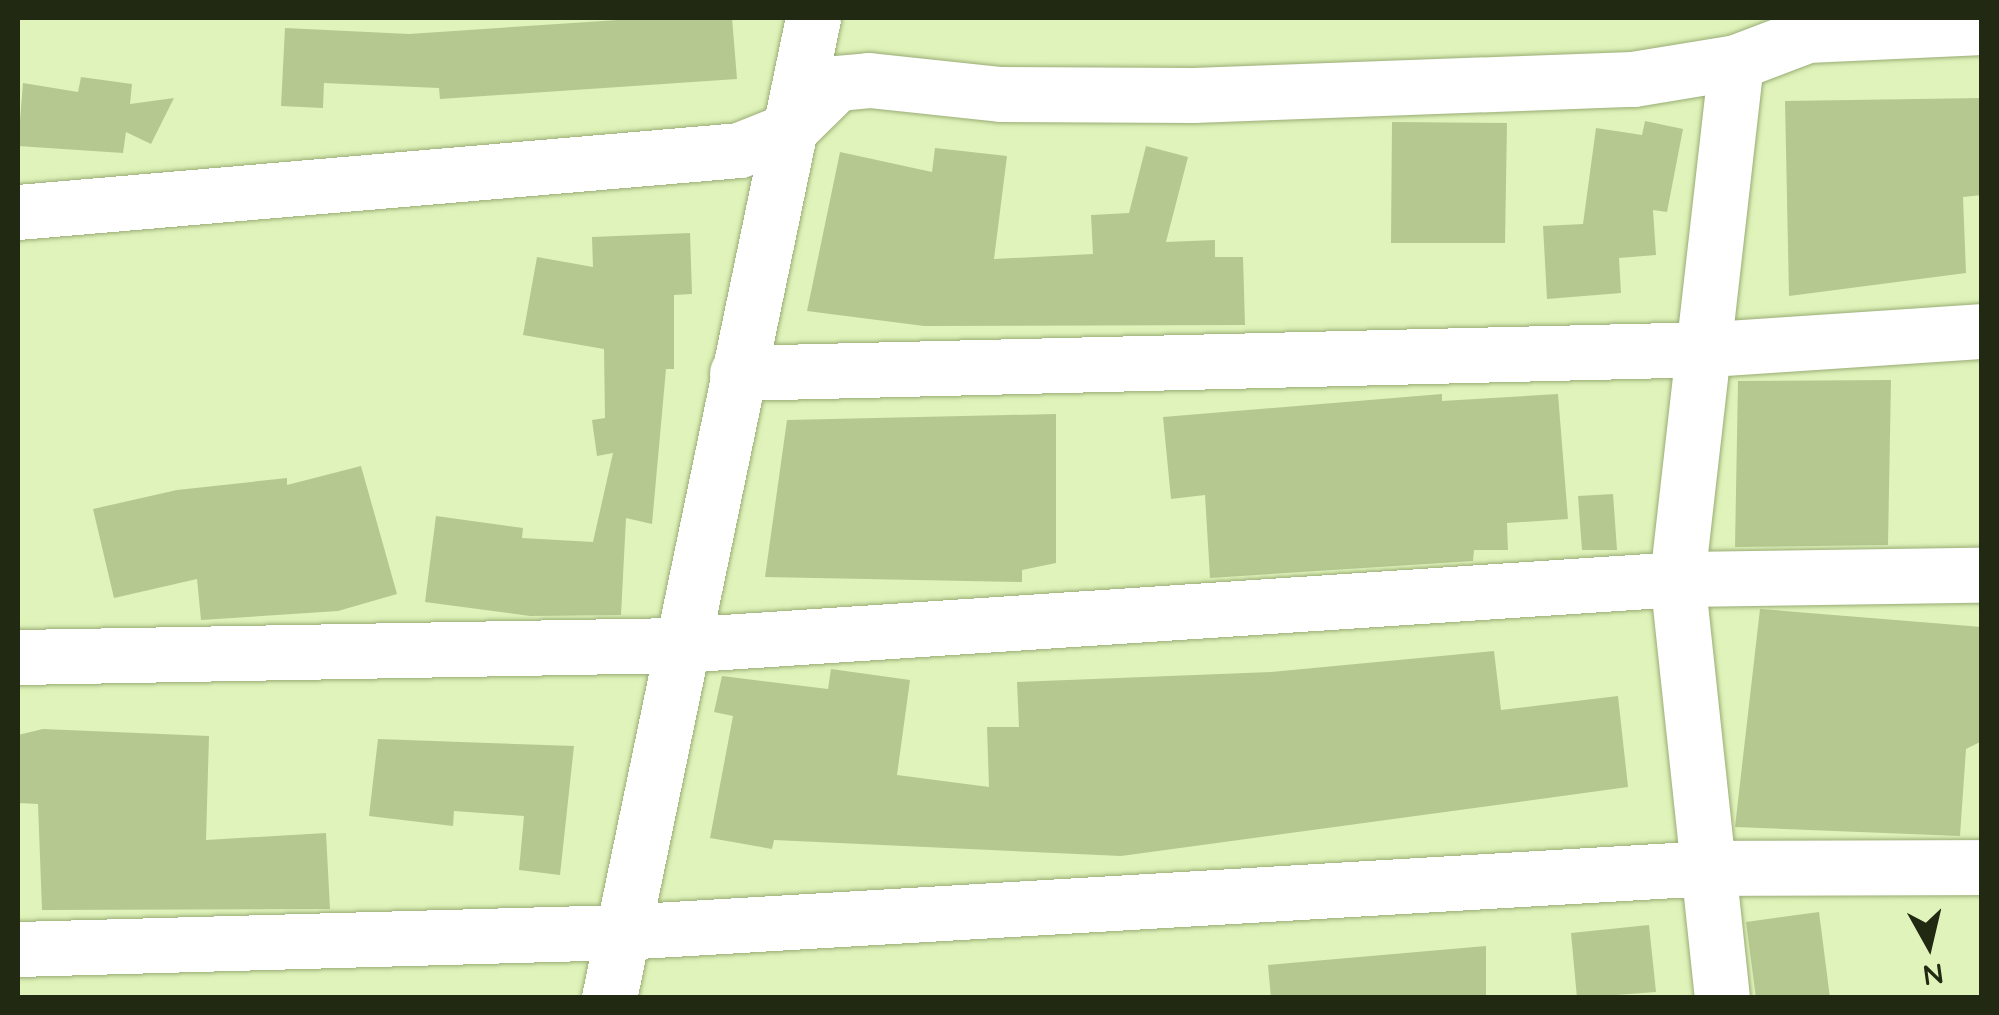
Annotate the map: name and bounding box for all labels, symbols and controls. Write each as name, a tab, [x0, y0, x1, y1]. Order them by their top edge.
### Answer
north arrow	[1879, 895, 1979, 995]
text: N	[1921, 956, 1946, 994]

